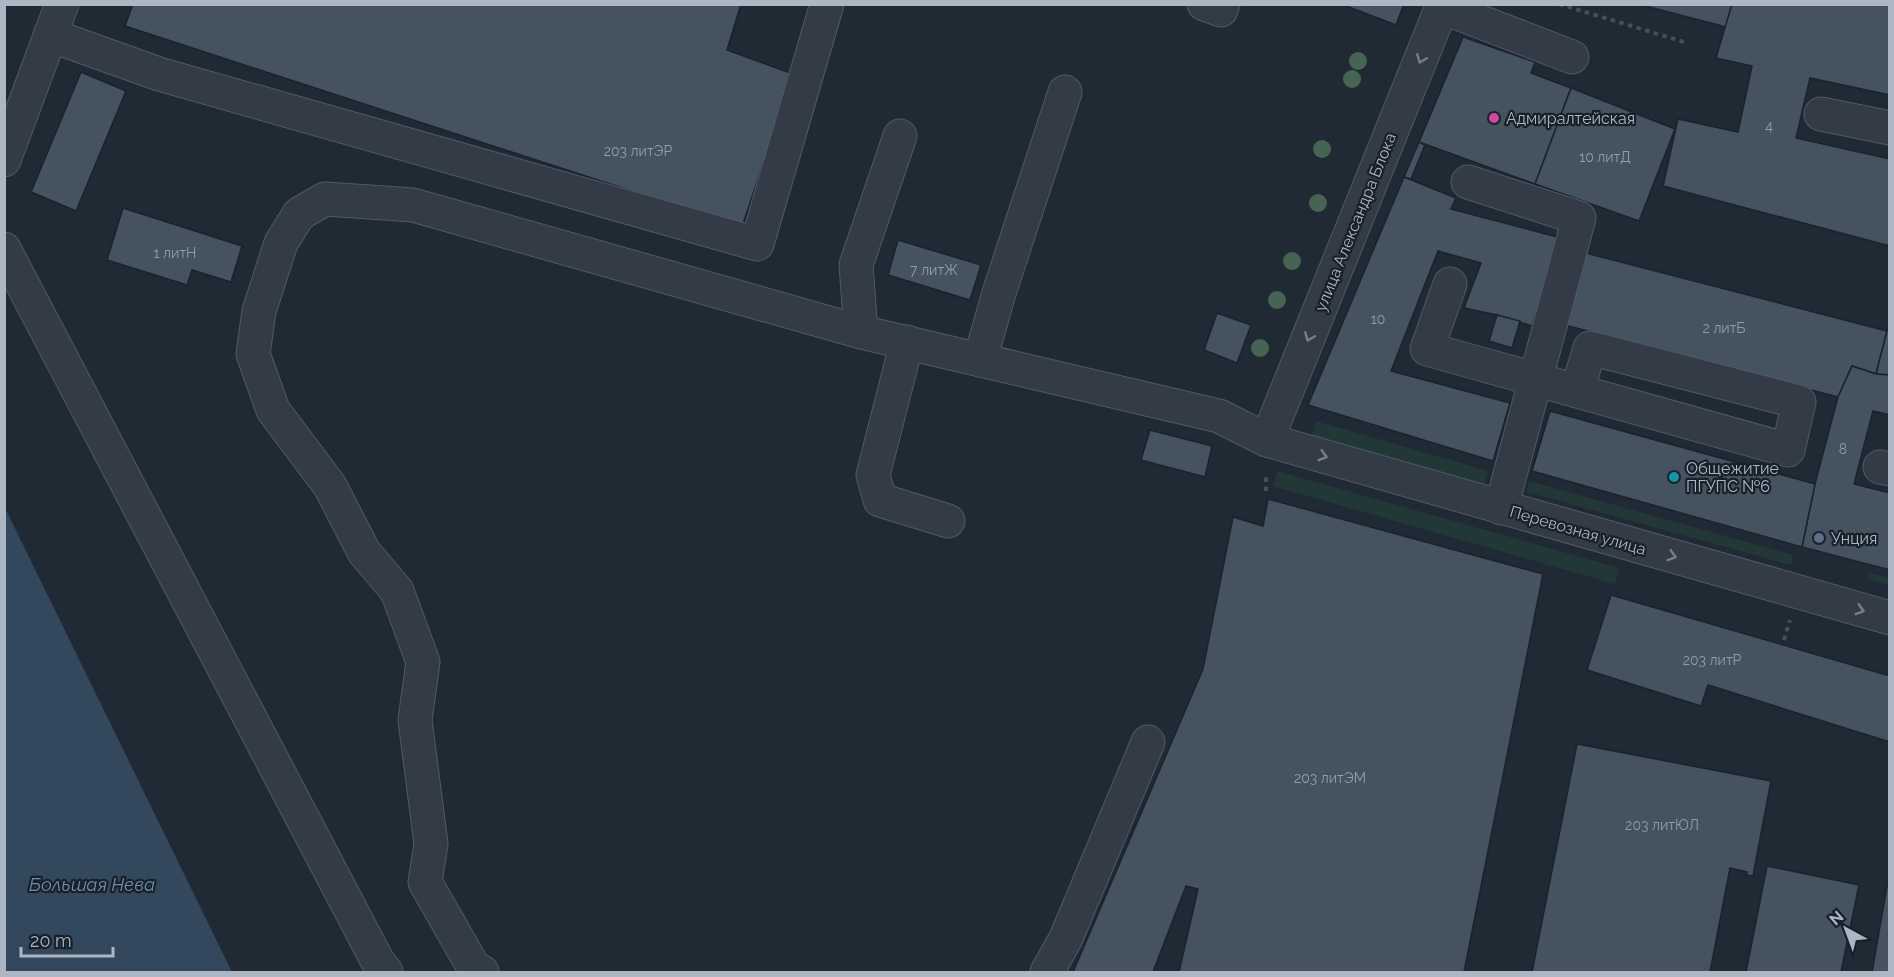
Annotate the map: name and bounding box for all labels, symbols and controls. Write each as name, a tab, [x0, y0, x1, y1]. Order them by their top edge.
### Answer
one-way arrow	[1416, 53, 1428, 64]
place label: Адмиралтейская	[1506, 109, 1635, 128]
marker: Адмиралтейская	[1487, 111, 1501, 125]
house number: 4	[1765, 118, 1773, 134]
street label: улица Александра Блока	[1311, 130, 1400, 314]
house number: 203 литЭР	[604, 143, 673, 159]
house number: 10 литД	[1579, 149, 1631, 165]
house number: 1 литН	[154, 245, 196, 261]
house number: 7 литЖ	[910, 262, 958, 278]
house number: 10	[1371, 311, 1385, 327]
house number: 2 литБ	[1703, 320, 1745, 336]
one-way arrow	[1304, 331, 1316, 342]
house number: 8	[1839, 441, 1847, 457]
one-way arrow	[1318, 449, 1328, 462]
place label: Общежитие ПГУПС №6	[1686, 459, 1779, 496]
marker: Общежитие ПГУПС №6	[1667, 470, 1681, 484]
street label: Перевозная улица	[1508, 502, 1648, 559]
place label: Унция	[1831, 529, 1877, 548]
marker: Унция	[1812, 531, 1826, 545]
one-way arrow	[1667, 549, 1677, 562]
one-way arrow	[1854, 603, 1865, 615]
house number: 203 литР	[1683, 652, 1742, 668]
house number: 203 литЭМ	[1294, 770, 1366, 786]
house number: 203 литЮЛ	[1625, 817, 1699, 833]
water label: Большая Нева	[29, 874, 155, 895]
north arrow	[1816, 899, 1876, 959]
text: N	[1826, 907, 1847, 929]
scale bar	[21, 920, 112, 958]
text: 20 m	[30, 930, 72, 951]

